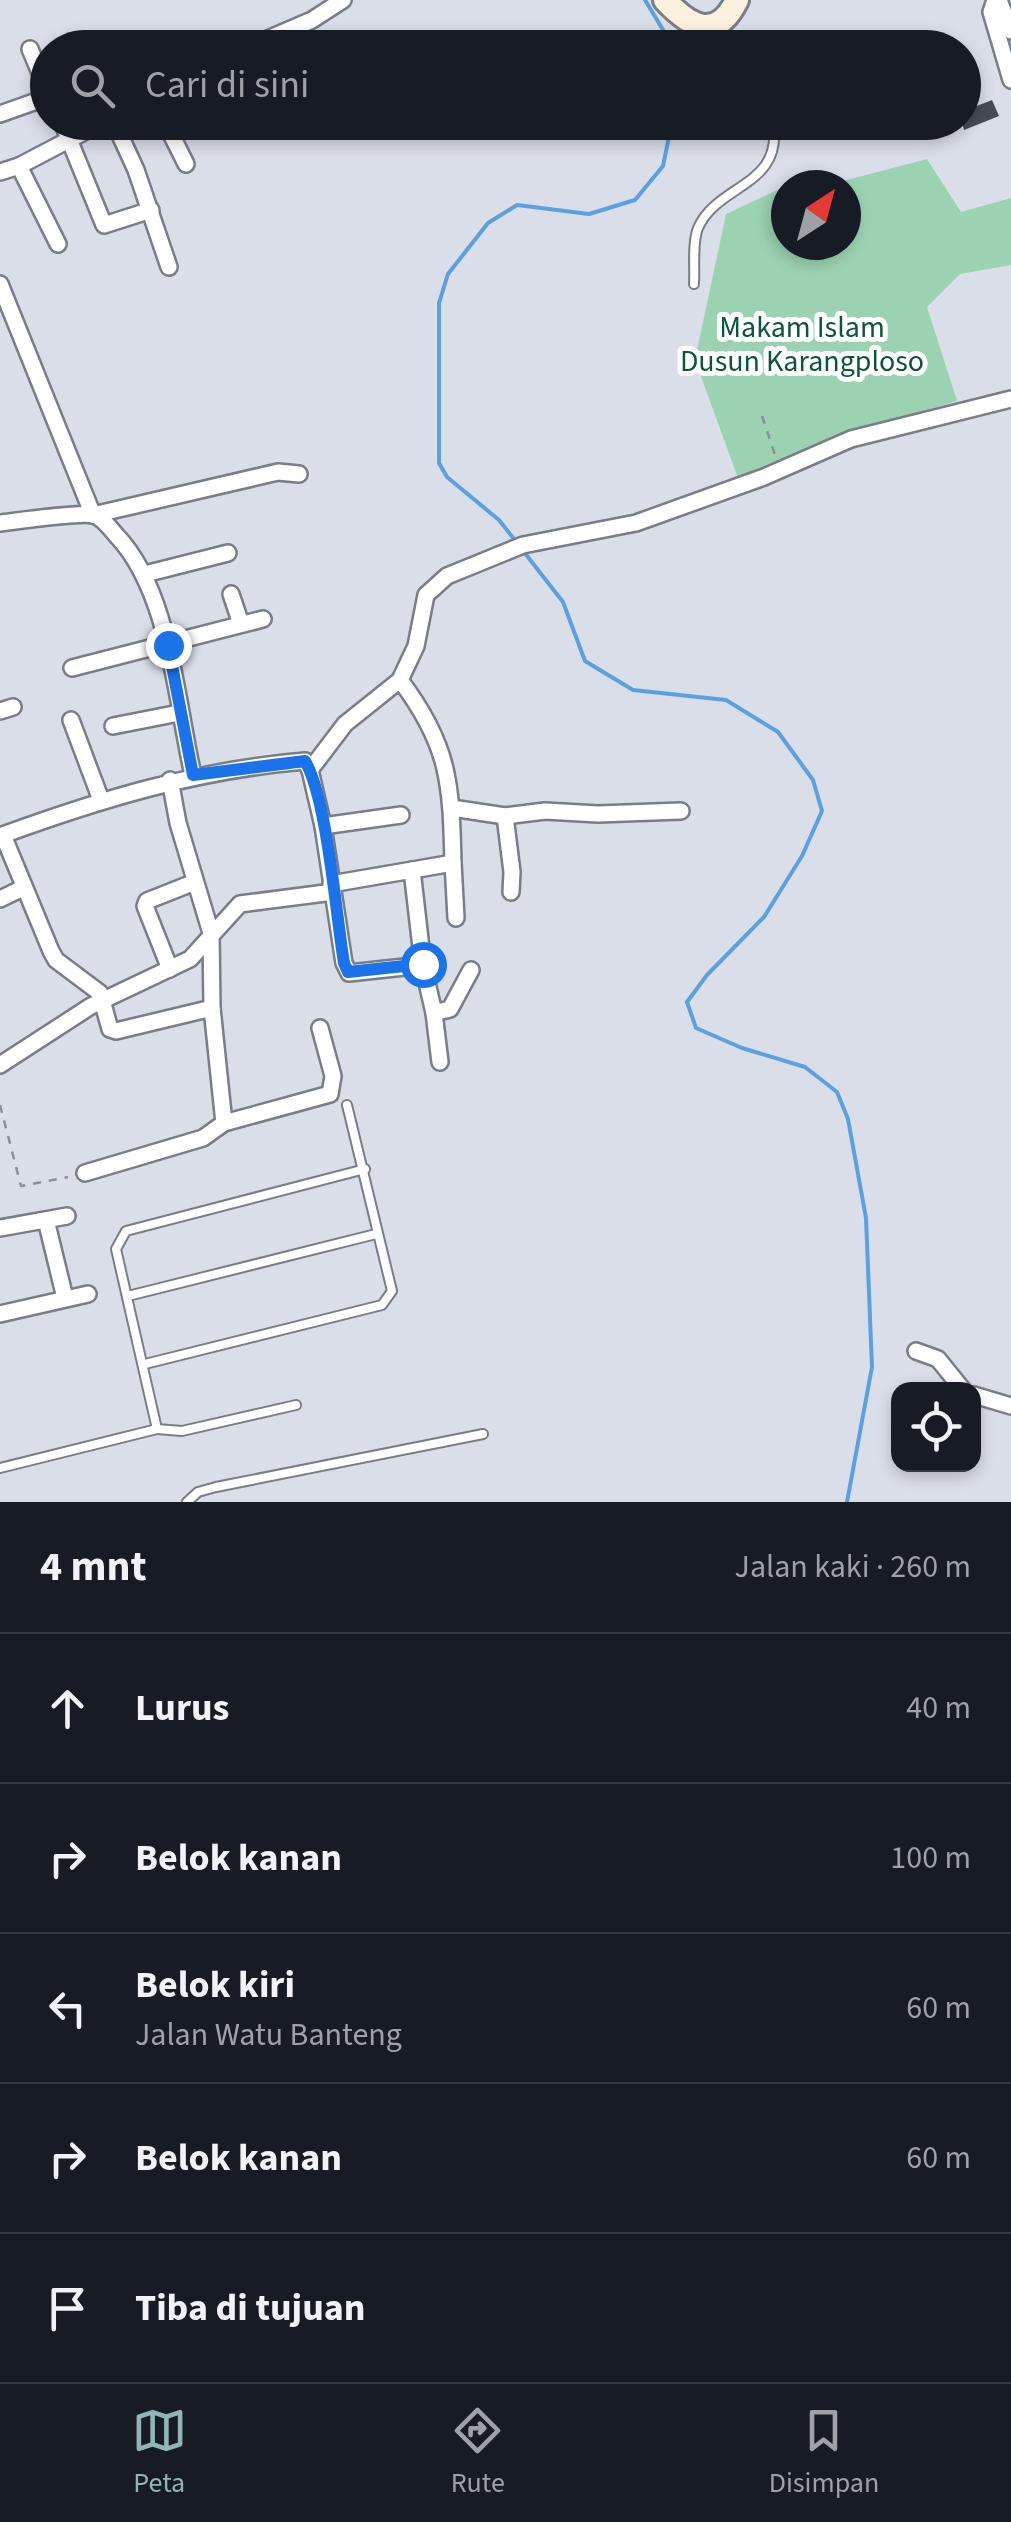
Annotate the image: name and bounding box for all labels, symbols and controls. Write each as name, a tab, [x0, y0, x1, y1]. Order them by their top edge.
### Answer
search box	[30, 30, 981, 140]
icon: search	[65, 58, 120, 113]
text: Cari di sini	[145, 58, 309, 112]
north arrow	[771, 170, 861, 260]
park label: Makam Islam Dusun Karangploso	[680, 306, 924, 383]
route end	[146, 623, 192, 669]
route start	[401, 942, 447, 988]
map controls	[891, 1382, 981, 1472]
button: locate	[891, 1382, 981, 1472]
text: 4 mnt	[40, 1537, 147, 1597]
text: Jalan kaki · 260 m	[735, 1544, 971, 1590]
icon: ahead	[40, 1681, 95, 1736]
text: Lurus	[135, 1681, 229, 1735]
text: 40 m	[906, 1685, 971, 1731]
icon: right	[40, 1831, 95, 1886]
text: Belok kanan	[135, 1831, 342, 1885]
text: 100 m	[890, 1835, 971, 1881]
text: Belok kiri	[135, 1958, 295, 2012]
icon: left	[40, 1981, 95, 2036]
text: 60 m	[906, 1985, 971, 2031]
text: Jalan Watu Banteng	[135, 2012, 402, 2058]
icon: right	[40, 2131, 95, 2186]
text: Belok kanan	[135, 2131, 342, 2185]
text: 60 m	[906, 2135, 971, 2181]
icon: arrive	[40, 2281, 95, 2336]
text: Tiba di tujuan	[135, 2281, 366, 2335]
tab: Peta	[132, 2403, 187, 2503]
tab: Rute	[450, 2403, 505, 2503]
tab: Disimpan	[769, 2403, 879, 2503]

